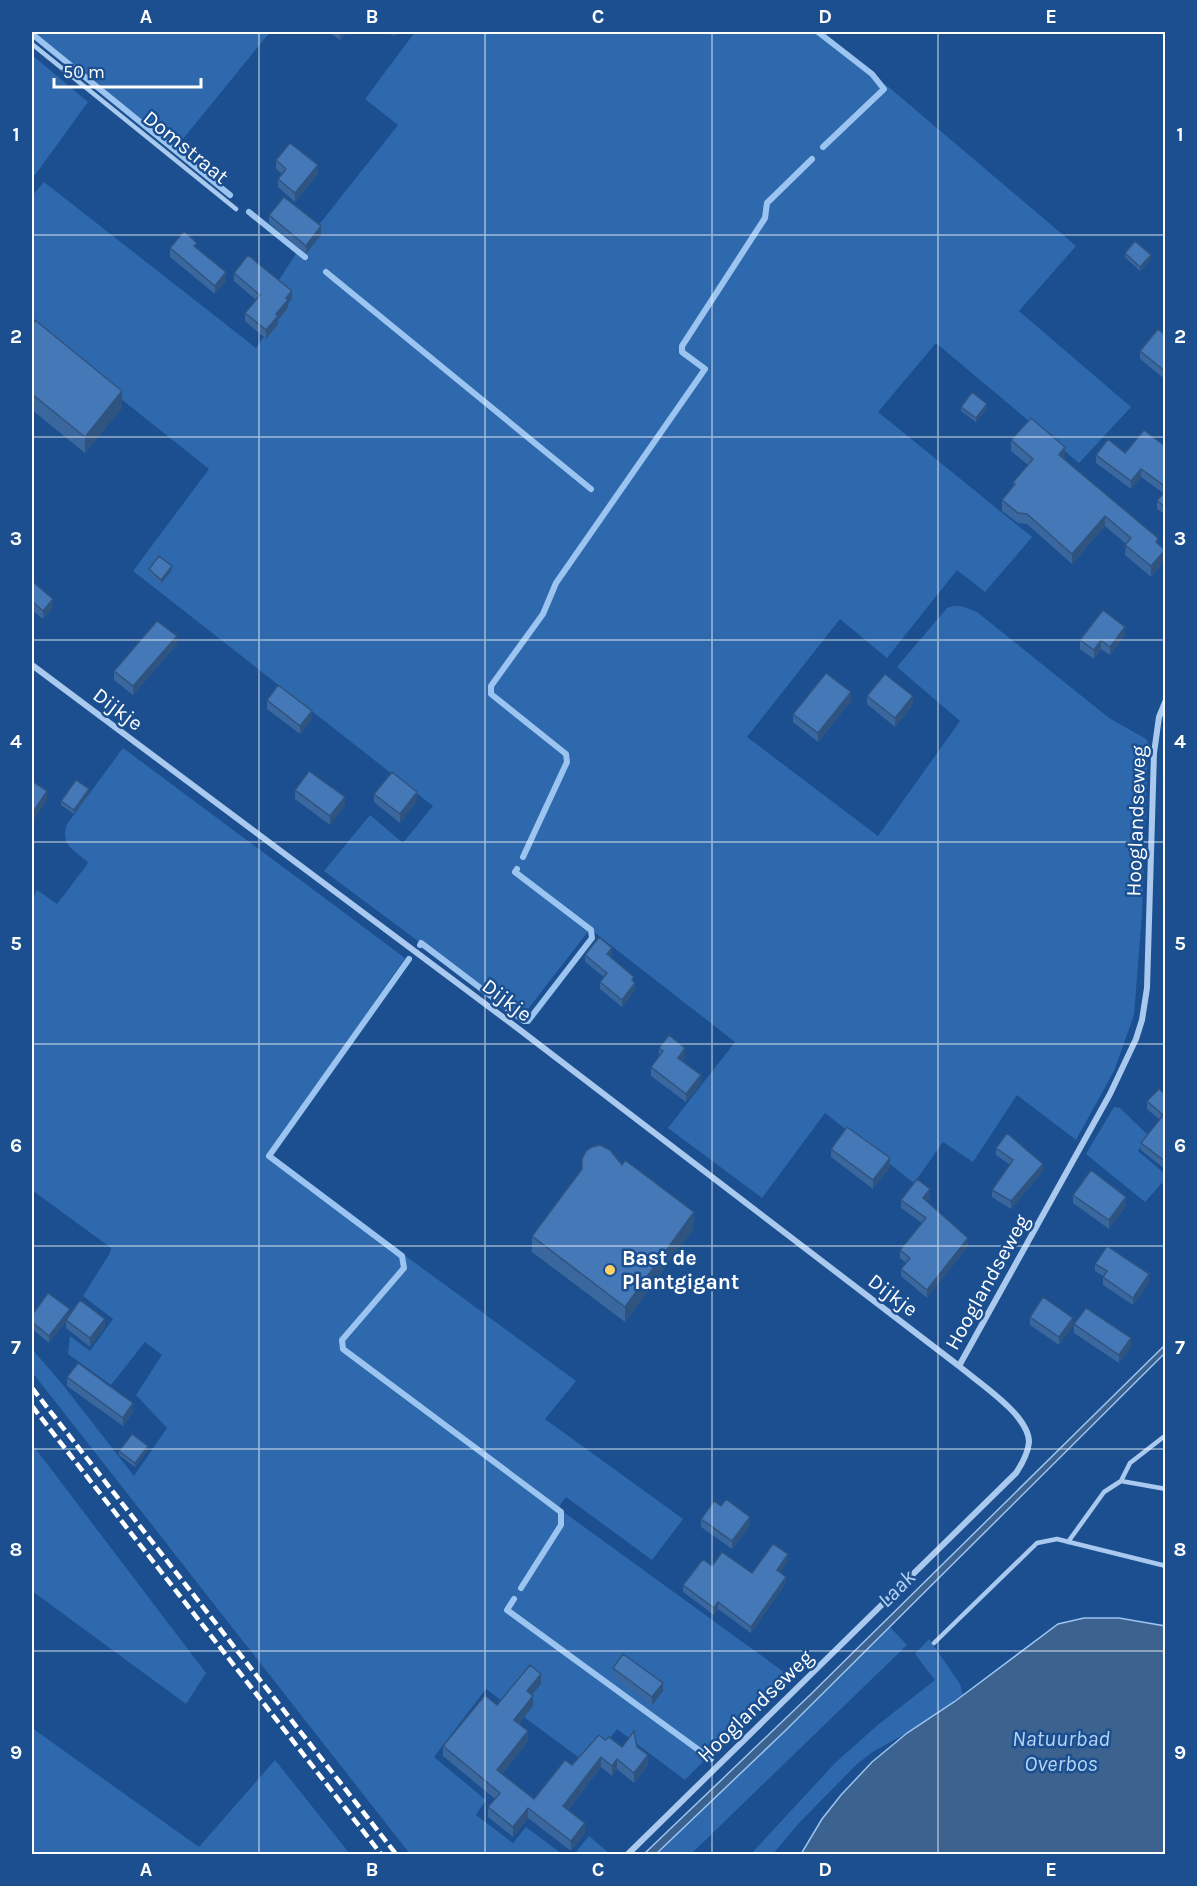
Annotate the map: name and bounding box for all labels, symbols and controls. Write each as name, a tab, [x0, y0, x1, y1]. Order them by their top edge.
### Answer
text: A	[140, 5, 153, 28]
text: B	[366, 5, 378, 28]
text: C	[592, 5, 604, 28]
text: D	[818, 5, 832, 28]
text: E	[1045, 5, 1057, 28]
scale bar	[54, 51, 201, 89]
text: 50 m	[63, 61, 105, 83]
street label: Domstraat	[139, 105, 233, 189]
text: 1	[12, 123, 20, 146]
text: 1	[1176, 123, 1184, 146]
text: 2	[10, 325, 22, 348]
text: 2	[1174, 325, 1186, 348]
text: 3	[10, 527, 22, 550]
text: 3	[1174, 527, 1186, 550]
street label: Dijkje	[89, 683, 147, 735]
text: 4	[10, 730, 22, 753]
text: 4	[1174, 730, 1186, 753]
street label: Hooglandseweg	[1121, 745, 1151, 897]
text: 5	[10, 932, 22, 955]
text: 5	[1174, 932, 1186, 955]
street label: Dijkje	[478, 974, 536, 1026]
text: 6	[10, 1134, 22, 1157]
text: 6	[1174, 1134, 1186, 1157]
street label: Hooglandseweg	[940, 1210, 1034, 1354]
place label: Bast de Plantgigant	[622, 1246, 739, 1294]
marker: Bast de Plantgigant	[603, 1263, 617, 1277]
street label: Dijkje	[864, 1269, 922, 1321]
text: 7	[11, 1336, 21, 1359]
text: 7	[1175, 1336, 1185, 1359]
text: 8	[10, 1538, 22, 1561]
text: 8	[1174, 1538, 1186, 1561]
water label: Laak	[872, 1564, 922, 1613]
street label: Hooglandseweg	[692, 1645, 818, 1767]
water label: Natuurbad Overbos	[1012, 1726, 1110, 1777]
text: 9	[10, 1741, 22, 1764]
text: 9	[1174, 1741, 1186, 1764]
text: A	[140, 1858, 153, 1881]
text: B	[366, 1858, 378, 1881]
text: C	[592, 1858, 604, 1881]
text: D	[818, 1858, 832, 1881]
text: E	[1045, 1858, 1057, 1881]

